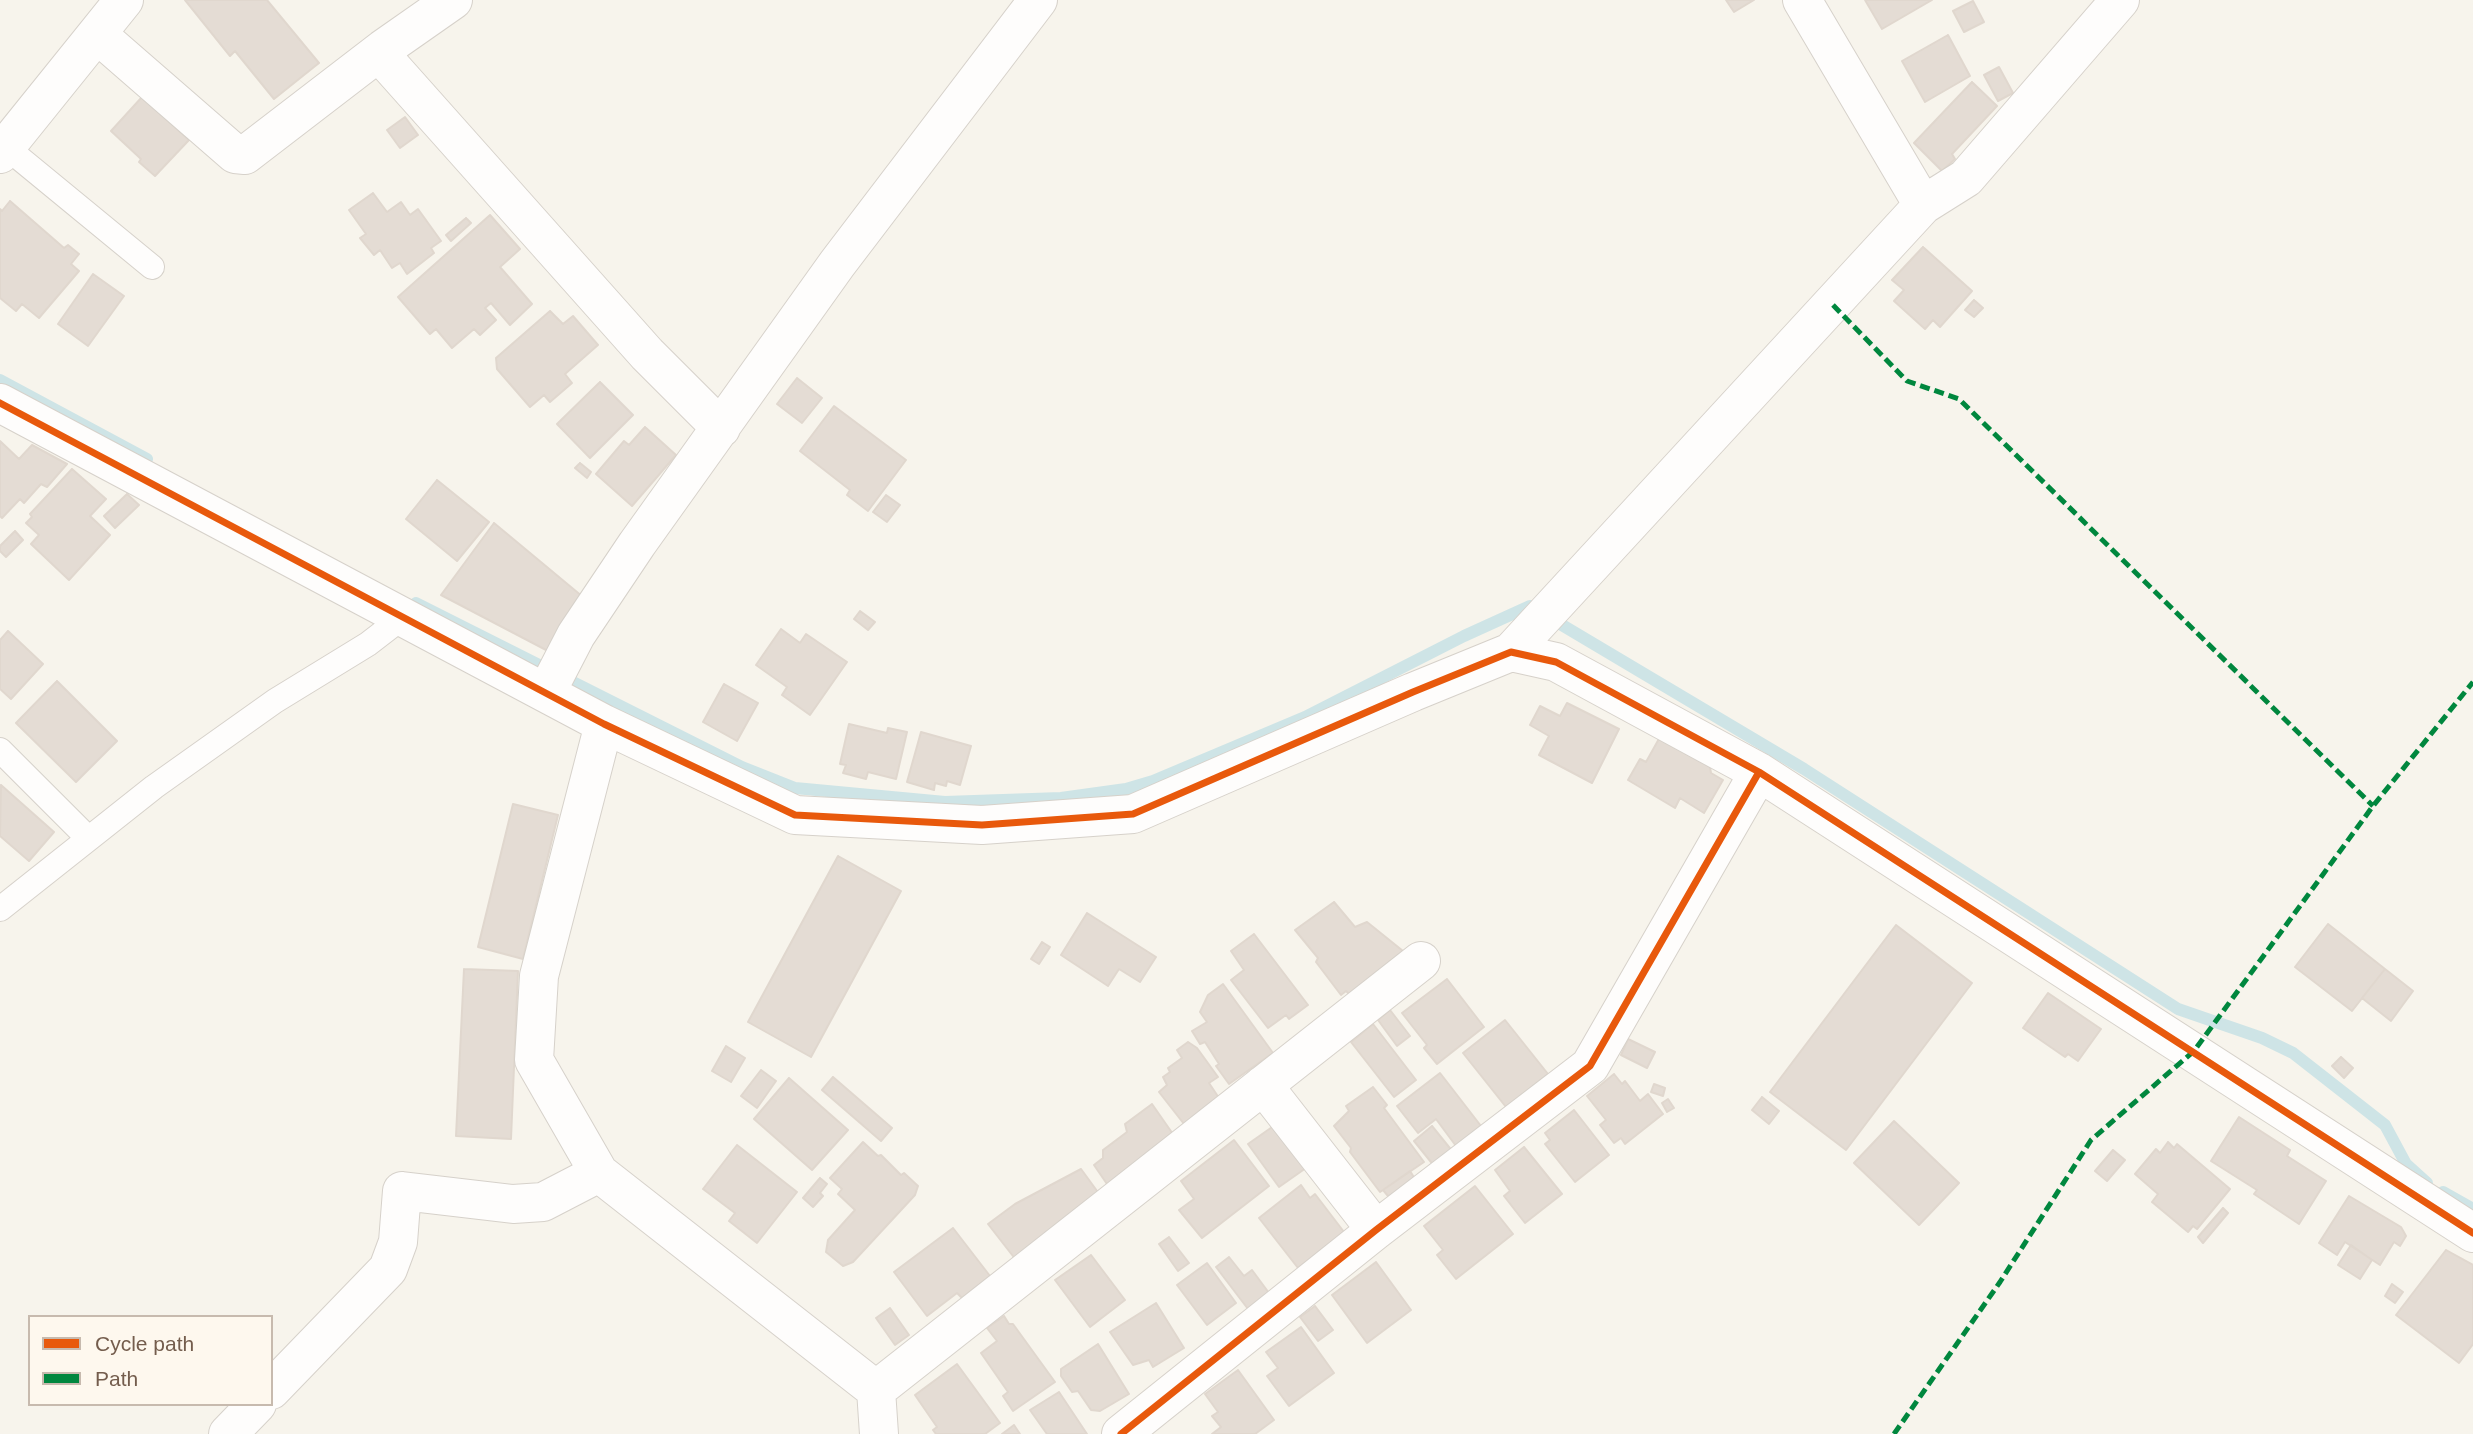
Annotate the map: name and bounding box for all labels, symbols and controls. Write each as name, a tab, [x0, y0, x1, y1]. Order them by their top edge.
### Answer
legend	[28, 1315, 273, 1406]
text: Cycle path	[95, 1332, 194, 1355]
text: Path	[95, 1367, 138, 1390]

